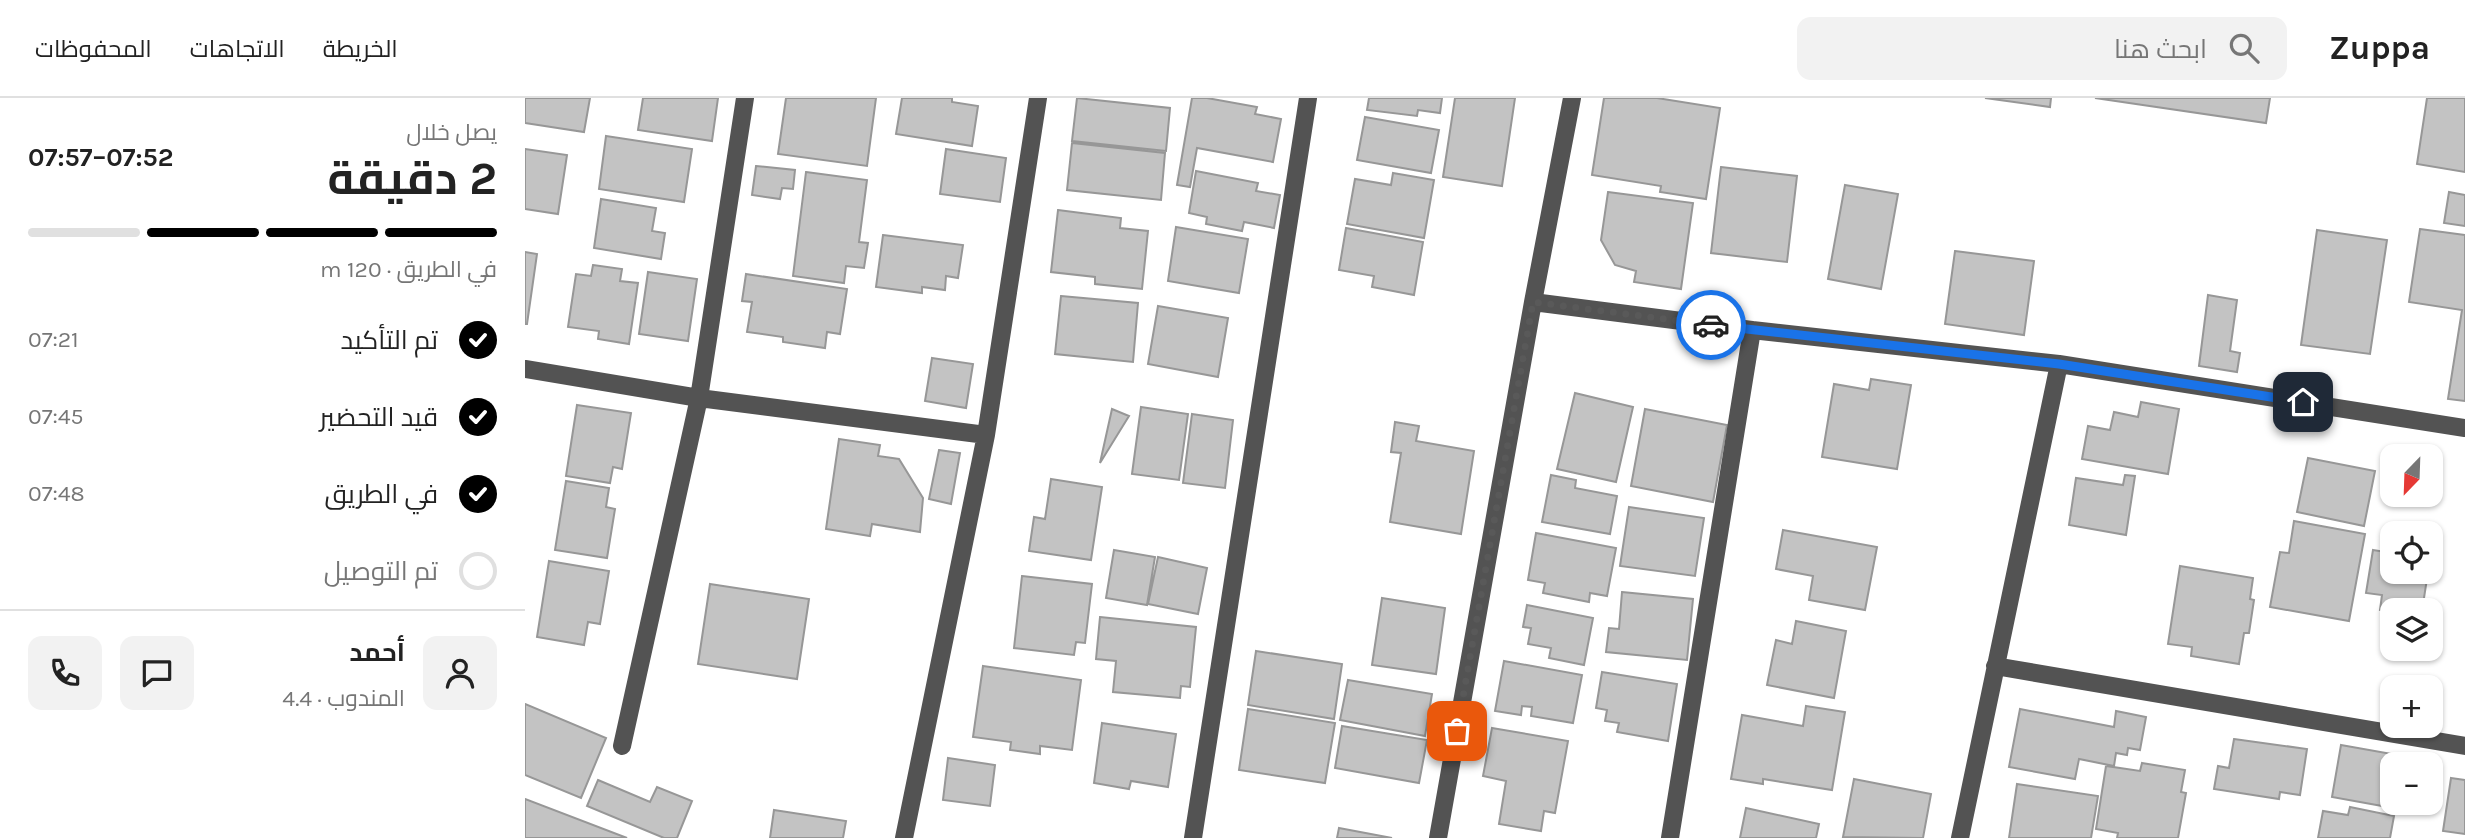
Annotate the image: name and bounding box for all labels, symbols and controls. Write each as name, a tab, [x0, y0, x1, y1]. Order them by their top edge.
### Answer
search box	[1797, 17, 2287, 80]
icon: search	[2225, 29, 2263, 67]
text: Zuppa	[2329, 29, 2430, 67]
text: ابحث هنا	[2114, 34, 2207, 65]
text: المحفوظات	[35, 35, 152, 63]
text: الاتجاهات	[190, 35, 285, 63]
text: الخريطة	[323, 35, 398, 63]
text: يصل خلال	[406, 119, 497, 146]
text: 07:52–07:57	[28, 142, 173, 173]
text: 2 دقيقة	[327, 152, 497, 206]
text: في الطريق · 120 m	[320, 256, 497, 283]
courier	[1676, 290, 1746, 360]
icon: car	[1692, 306, 1730, 344]
icon: check	[459, 321, 497, 359]
text: تم التأكيد	[340, 325, 438, 356]
text: 07:21	[28, 326, 79, 353]
pin	[2273, 372, 2333, 432]
icon: home	[2284, 383, 2322, 421]
icon: check	[459, 398, 497, 436]
text: قيد التحضير	[319, 402, 438, 433]
text: 07:45	[28, 403, 84, 430]
north arrow	[2380, 444, 2443, 508]
map controls	[2380, 444, 2443, 815]
icon: check	[459, 475, 497, 513]
text: في الطريق	[325, 479, 438, 510]
text: 07:48	[28, 480, 85, 507]
button: locate	[2380, 521, 2443, 584]
text: تم التوصيل	[324, 556, 438, 587]
button: layers	[2380, 598, 2443, 661]
button: phone	[28, 636, 102, 710]
button: chat	[120, 636, 194, 710]
button: person	[423, 636, 497, 710]
text: أحمد	[349, 637, 405, 668]
button: +	[2380, 675, 2443, 738]
text: المندوب · 4.4	[282, 685, 405, 712]
pin	[1427, 701, 1487, 761]
icon: bag	[1438, 712, 1476, 750]
button: −	[2380, 752, 2443, 815]

